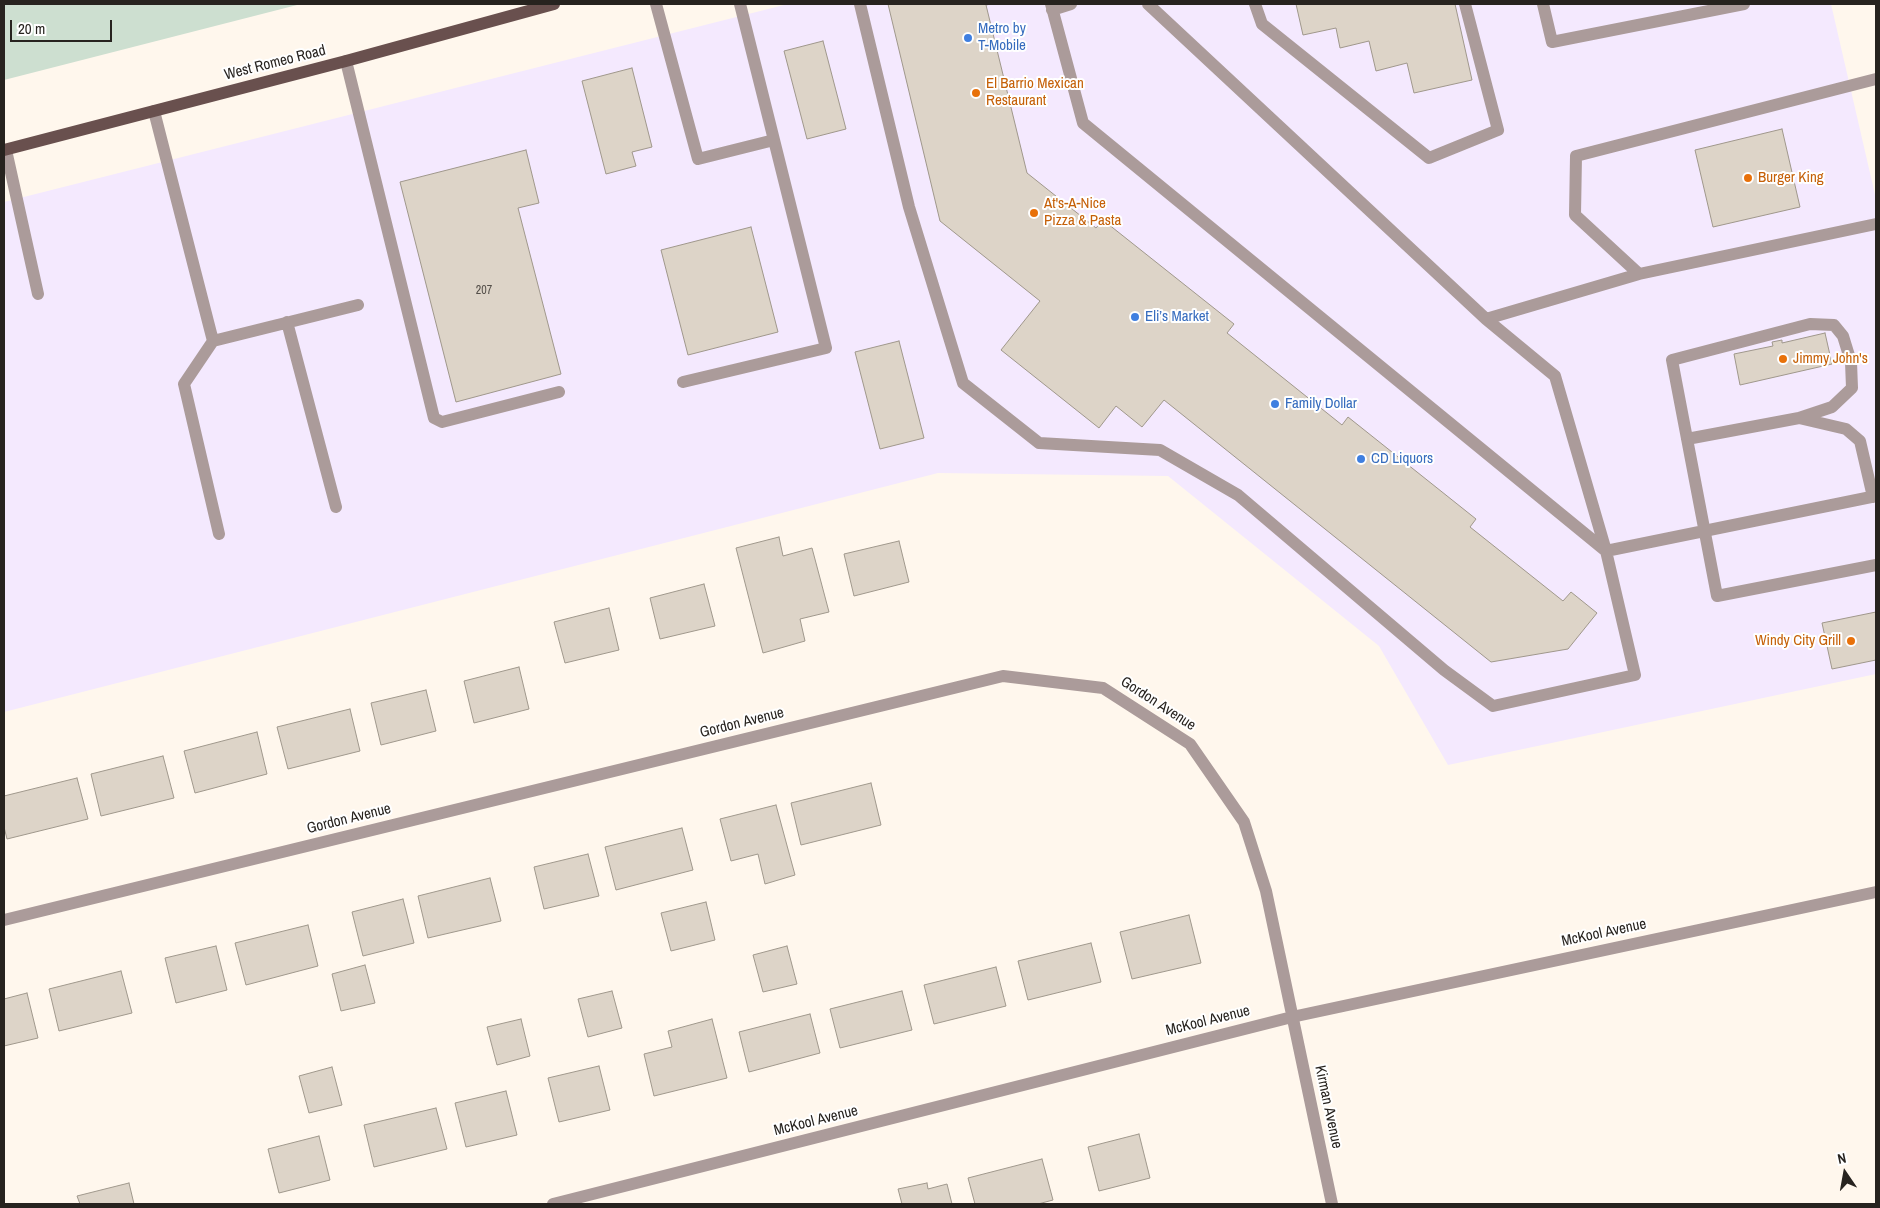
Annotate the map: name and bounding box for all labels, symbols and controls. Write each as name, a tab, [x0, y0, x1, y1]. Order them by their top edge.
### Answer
scale bar	[12, 10, 115, 42]
text: 20 m	[18, 18, 45, 39]
place label: Metro by T-Mobile	[978, 20, 1026, 55]
marker: Metro by T-Mobile	[962, 32, 974, 44]
street label: West Romeo Road	[223, 42, 327, 84]
place label: El Barrio Mexican Restaurant	[986, 75, 1084, 110]
marker: El Barrio Mexican Restaurant	[970, 87, 982, 99]
place label: Burger King	[1758, 169, 1824, 187]
marker: Burger King	[1742, 172, 1754, 184]
place label: At's-A-Nice Pizza & Pasta	[1044, 195, 1121, 230]
marker: At's-A-Nice Pizza & Pasta	[1028, 207, 1040, 219]
house number: 207	[476, 284, 492, 298]
place label: Eli’s Market	[1145, 308, 1209, 326]
marker: Eli’s Market	[1129, 311, 1141, 323]
place label: Jimmy John's	[1793, 350, 1868, 368]
marker: Jimmy John's	[1777, 353, 1789, 365]
place label: Family Dollar	[1285, 395, 1357, 413]
marker: Family Dollar	[1269, 398, 1281, 410]
place label: CD Liquors	[1371, 450, 1433, 468]
marker: CD Liquors	[1355, 453, 1367, 465]
place label: Windy City Grill	[1755, 632, 1841, 650]
marker: Windy City Grill	[1845, 635, 1857, 647]
street label: Gordon Avenue	[1117, 673, 1199, 735]
street label: Gordon Avenue	[698, 704, 786, 742]
street label: Gordon Avenue	[305, 800, 393, 838]
street label: McKool Avenue	[1560, 915, 1648, 951]
street label: McKool Avenue	[1164, 1002, 1252, 1040]
street label: Kirman Avenue	[1310, 1064, 1346, 1150]
street label: McKool Avenue	[772, 1102, 860, 1140]
north arrow	[1820, 1148, 1870, 1198]
text: N	[1836, 1149, 1848, 1168]

